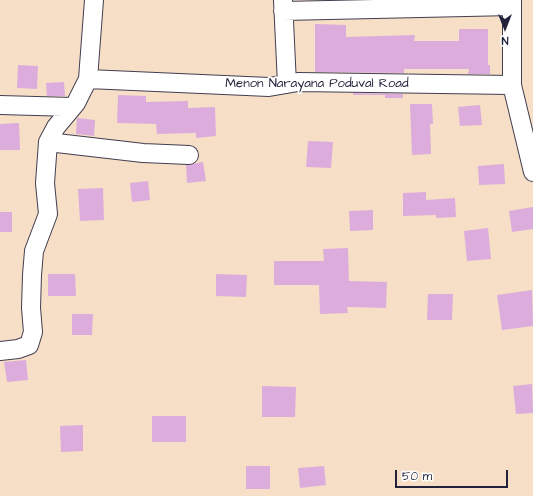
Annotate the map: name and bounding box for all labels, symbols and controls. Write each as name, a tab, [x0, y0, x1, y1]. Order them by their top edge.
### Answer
north arrow	[485, 8, 525, 48]
text: N	[502, 33, 508, 48]
street label: Menon Narayana Poduval Road	[225, 76, 409, 92]
scale bar	[397, 462, 510, 488]
text: 50 m	[402, 468, 432, 485]

